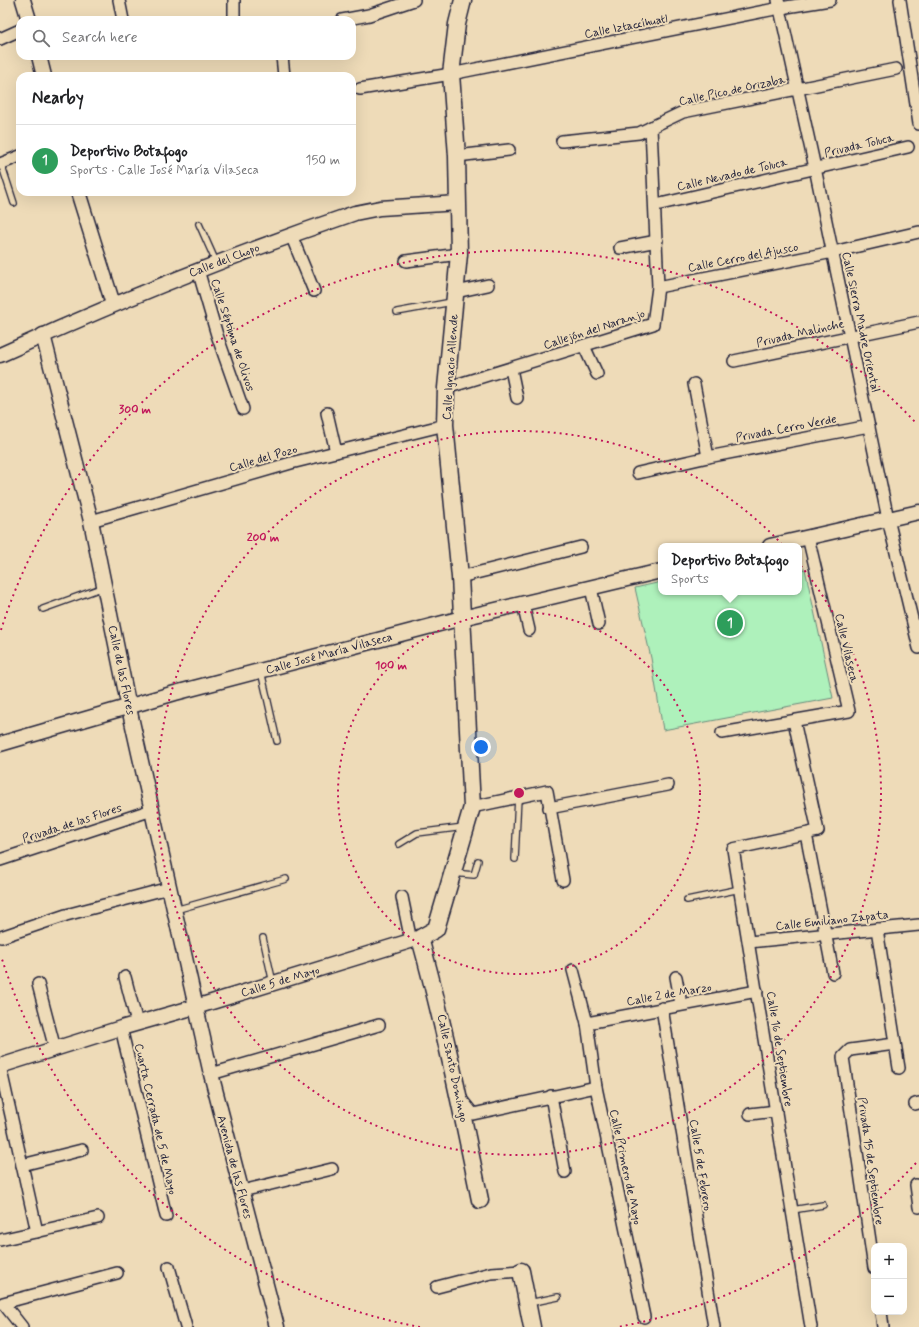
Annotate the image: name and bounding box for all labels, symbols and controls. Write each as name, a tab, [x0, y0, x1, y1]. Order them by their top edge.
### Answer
street label: Calle Iztaccíhuatl	[583, 11, 669, 43]
search box	[16, 16, 356, 60]
icon: search	[30, 27, 52, 49]
text: Search here	[62, 28, 138, 48]
street label: Calle Pico de Orizaba	[677, 72, 788, 110]
text: Nearby	[32, 87, 84, 109]
street label: Privada Toluca	[823, 130, 896, 162]
text: Deportivo Botafogo	[70, 142, 188, 162]
text: 1	[42, 152, 48, 169]
text: 150 m	[306, 152, 340, 169]
street label: Calle Nevado de Toluca	[676, 154, 790, 195]
text: Sports · Calle José María Vilaseca	[70, 162, 259, 179]
street label: Calle Cerro del Ajusco	[687, 239, 800, 277]
street label: Calle del Chopo	[187, 240, 262, 282]
street label: Calle Sierra Madre Oriental	[837, 250, 883, 394]
street label: Calle Séptima de Olivos	[206, 277, 258, 394]
street label: Callejón del Naranjo	[542, 306, 647, 354]
street label: Calle Ignacio Allende	[439, 313, 463, 421]
street label: Privada Malinche	[755, 316, 846, 352]
text: 300 m	[119, 402, 152, 418]
street label: Privada Cerro Verde	[734, 411, 838, 447]
street label: Calle del Pozo	[227, 442, 299, 476]
text: 200 m	[247, 530, 280, 546]
popup	[658, 543, 802, 595]
text: Deportivo Botafogo	[671, 551, 789, 571]
text: Sports	[671, 571, 709, 588]
pin: 1	[717, 608, 743, 638]
street label: Calle Vilaseca	[830, 612, 862, 685]
street label: Calle de las Flores	[104, 624, 138, 717]
street label: Calle José María Vilaseca	[264, 629, 394, 679]
text: 100 m	[375, 658, 408, 674]
your location	[471, 737, 491, 757]
centre of rings	[512, 786, 526, 800]
street label: Privada de las Flores	[20, 800, 124, 848]
street label: Calle Emiliano Zapata	[775, 907, 889, 935]
street label: Calle 5 de Mayo	[239, 962, 322, 1002]
street label: Calle 2 de Marzo	[625, 980, 713, 1010]
street label: Calle 16 de Septiembre	[762, 990, 796, 1108]
street label: Calle Santo Domingo	[433, 1013, 471, 1124]
street label: Cuarta Cerrada de 5 de Mayo	[130, 1042, 180, 1197]
street label: Privada 15 de Septiembre	[853, 1096, 887, 1226]
street label: Calle Primero de Mayo	[605, 1108, 645, 1227]
street label: Avenida de las Flores	[213, 1114, 256, 1221]
street label: Calle 5 de Febrero	[685, 1118, 715, 1212]
map controls	[871, 1243, 907, 1315]
button: +	[871, 1243, 907, 1279]
button: −	[871, 1279, 907, 1315]

